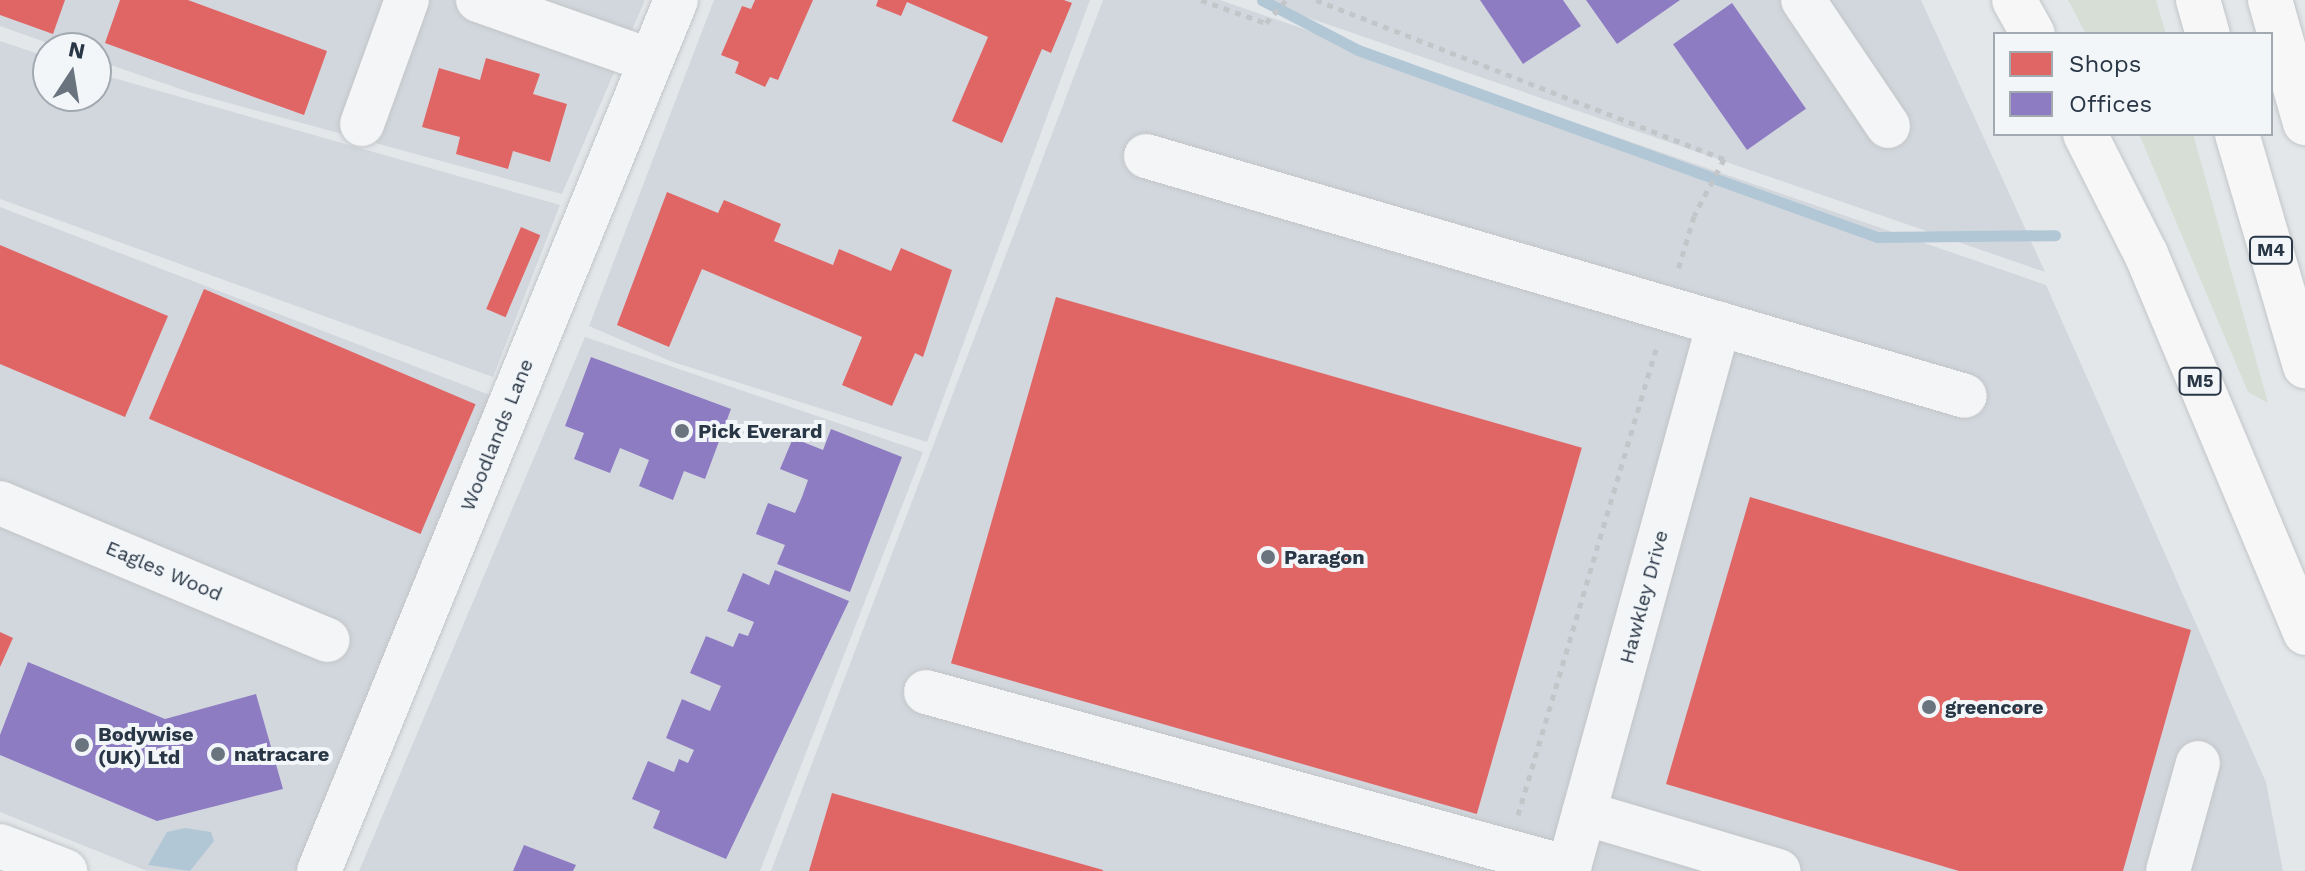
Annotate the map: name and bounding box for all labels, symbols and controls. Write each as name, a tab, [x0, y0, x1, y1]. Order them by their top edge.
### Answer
north arrow	[32, 32, 112, 112]
legend	[1993, 32, 2273, 136]
text: N	[66, 36, 87, 64]
text: Shops	[2069, 50, 2141, 78]
text: Offices	[2069, 90, 2152, 118]
road number: M4	[2247, 236, 2295, 264]
street label: Woodlands Lane	[456, 355, 538, 515]
road number: M5	[2178, 367, 2222, 395]
place label: Pick Everard	[698, 419, 823, 443]
marker: Pick Everard	[673, 422, 691, 440]
street label: Hawkley Drive	[1615, 527, 1673, 667]
street label: Eagles Wood	[102, 536, 226, 606]
place label: Paragon	[1284, 545, 1365, 569]
marker: Paragon	[1259, 548, 1277, 566]
place label: greencore	[1945, 695, 2044, 719]
marker: greencore	[1920, 698, 1938, 716]
place label: Bodywise (UK) Ltd	[98, 722, 193, 769]
marker: Bodywise (UK) Ltd	[73, 736, 91, 754]
place label: natracare	[234, 742, 329, 766]
marker: natracare	[209, 745, 227, 763]

